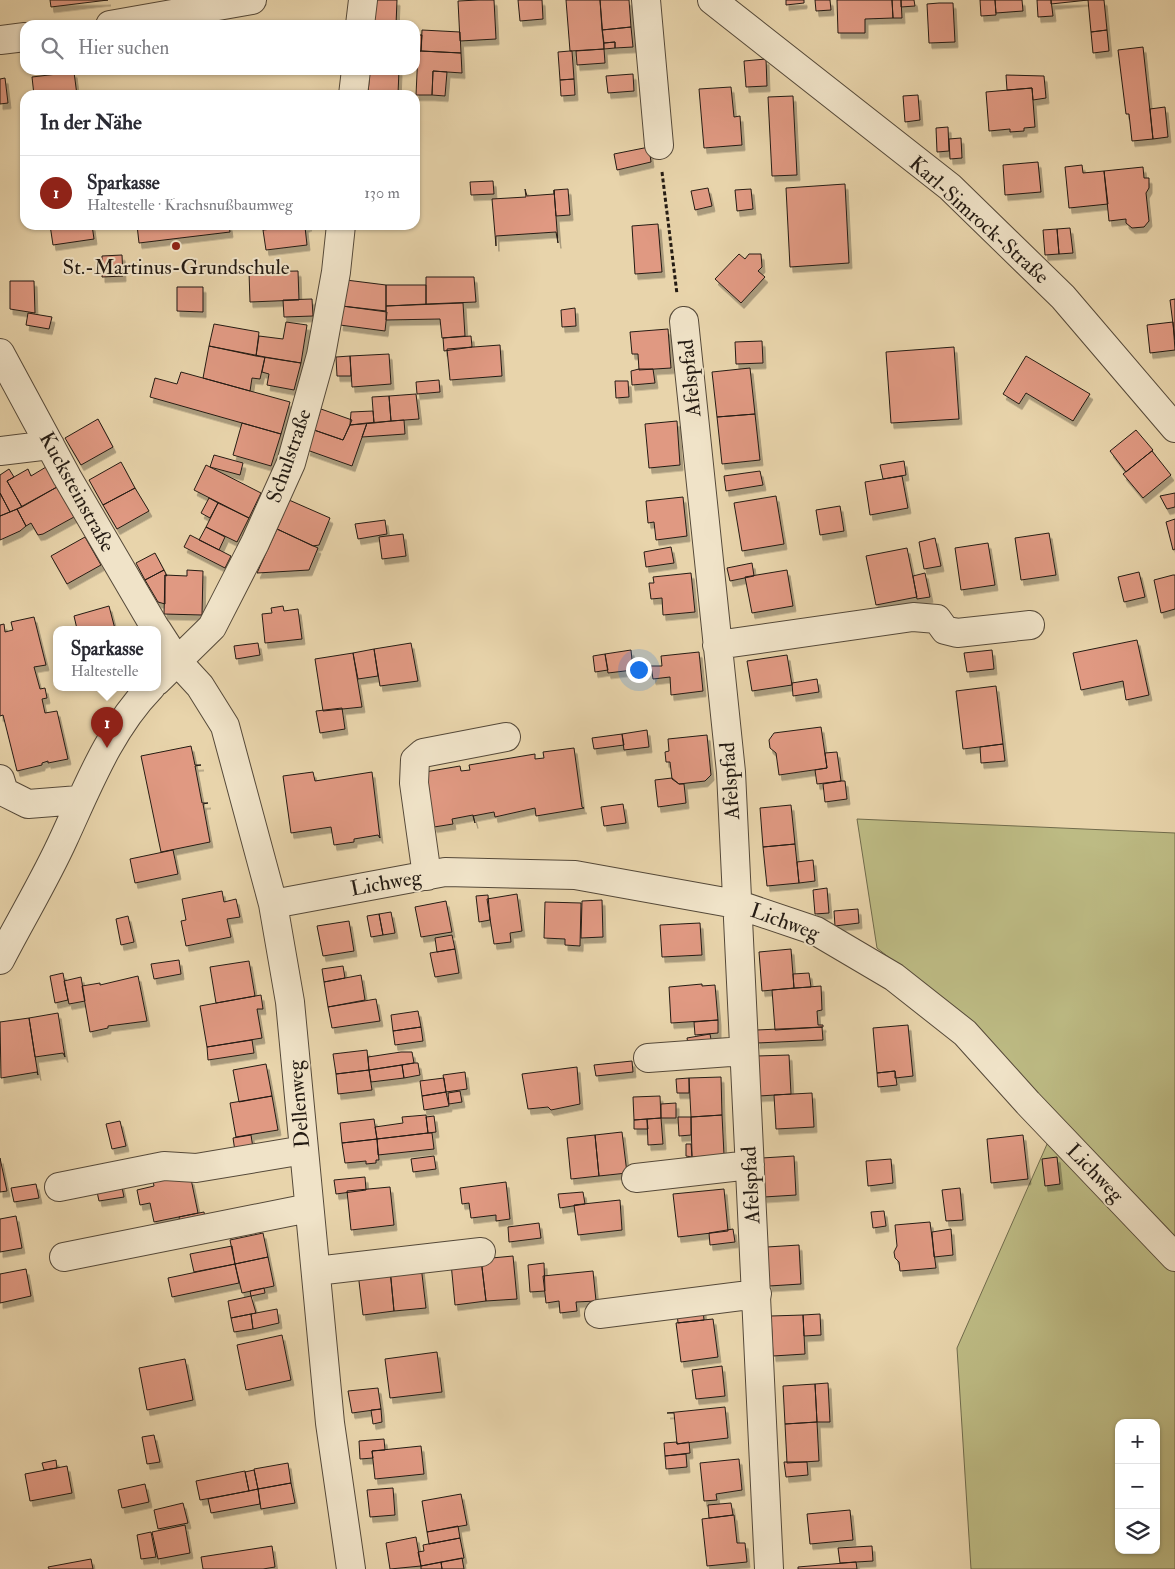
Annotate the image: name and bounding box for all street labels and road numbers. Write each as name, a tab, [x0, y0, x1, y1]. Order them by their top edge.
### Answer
street label: Karl-Simrock-Straße	[903, 150, 1055, 290]
street label: Afelspfad	[672, 337, 708, 419]
street label: Schulstraße	[260, 405, 318, 507]
street label: Kucksteinstraße	[33, 427, 121, 557]
street label: Afelspfad	[714, 741, 746, 822]
street label: Lichweg	[348, 863, 424, 903]
street label: Lichweg	[747, 897, 824, 947]
street label: Dellenweg	[282, 1058, 316, 1149]
street label: Lichweg	[1060, 1138, 1130, 1209]
street label: Afelspfad	[735, 1145, 767, 1226]

